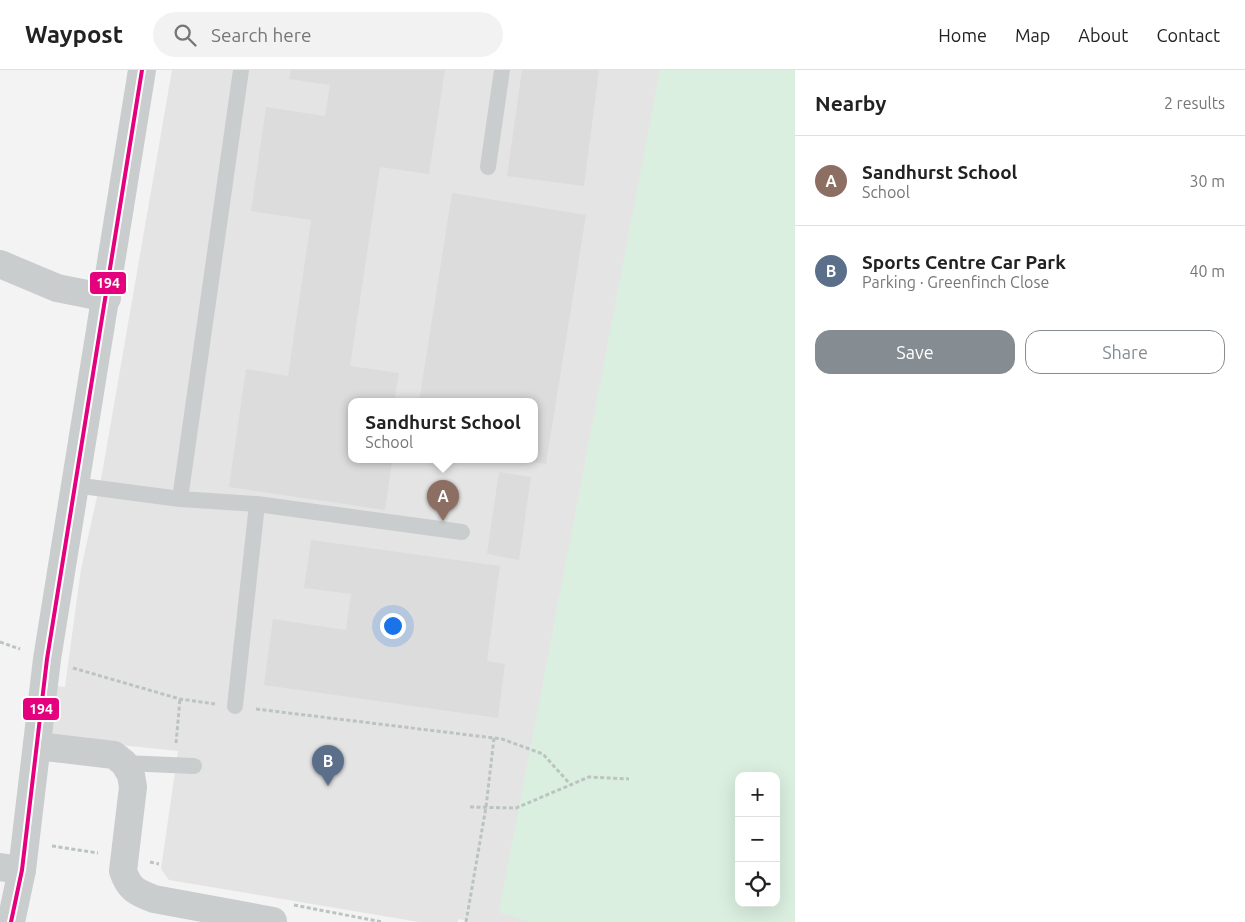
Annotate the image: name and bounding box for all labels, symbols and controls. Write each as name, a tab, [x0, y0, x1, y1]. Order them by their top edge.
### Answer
search box	[153, 12, 503, 57]
text: Waypost	[25, 21, 123, 48]
icon: search	[171, 21, 199, 49]
text: Search here	[211, 24, 311, 46]
text: Home	[938, 25, 987, 45]
text: Map	[1015, 25, 1050, 45]
text: About	[1078, 25, 1128, 45]
text: Contact	[1156, 25, 1220, 45]
text: Nearby	[815, 91, 886, 115]
text: 2 results	[1164, 94, 1225, 112]
text: Sandhurst School	[862, 161, 1017, 183]
text: A	[825, 172, 837, 190]
text: 30 m	[1189, 172, 1225, 190]
text: School	[862, 183, 910, 201]
text: Sports Centre Car Park	[862, 251, 1066, 273]
text: B	[826, 262, 836, 280]
text: 40 m	[1189, 262, 1225, 280]
line badge: 194	[89, 271, 127, 295]
text: Parking · Greenfinch Close	[862, 273, 1049, 291]
text: 194	[96, 275, 120, 291]
button: Save	[815, 330, 1015, 374]
button: Share	[1025, 330, 1225, 374]
popup	[348, 398, 538, 463]
text: Sandhurst School	[365, 411, 521, 433]
text: School	[365, 433, 413, 451]
pin: A	[427, 480, 459, 521]
your location	[380, 613, 406, 639]
line badge: 194	[22, 697, 60, 721]
text: 194	[29, 701, 53, 717]
pin: B	[312, 745, 344, 786]
map controls	[735, 772, 780, 907]
button: +	[735, 772, 780, 817]
button: −	[735, 817, 780, 862]
button: locate	[735, 862, 780, 907]

